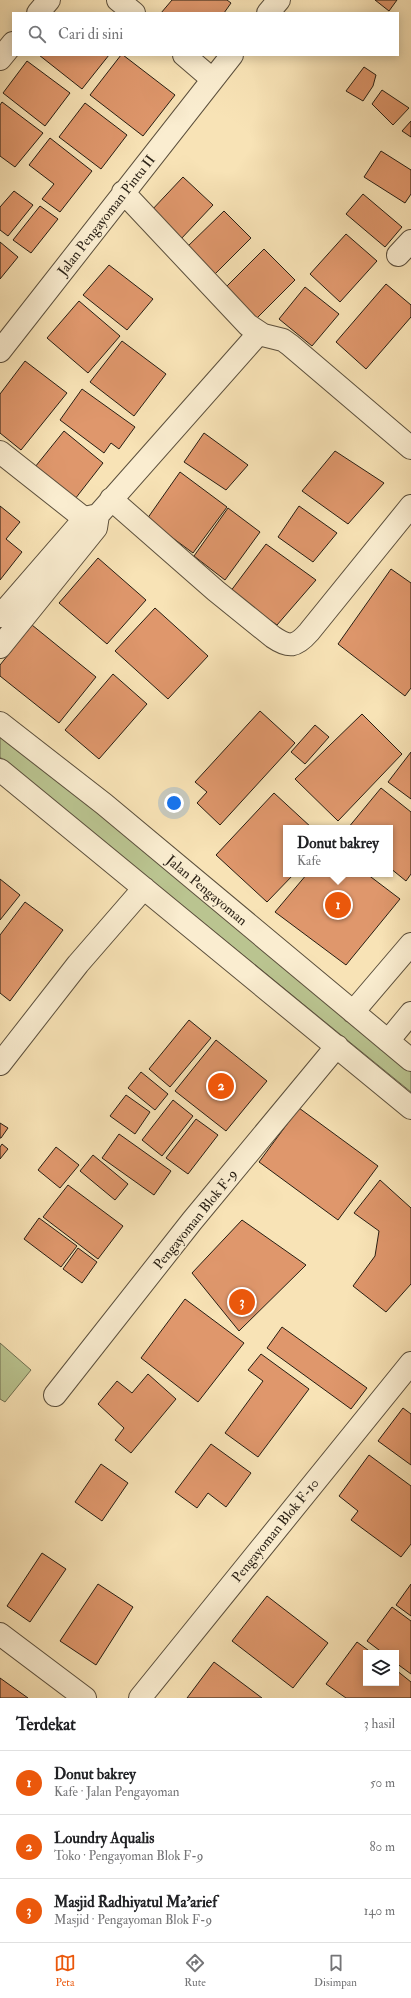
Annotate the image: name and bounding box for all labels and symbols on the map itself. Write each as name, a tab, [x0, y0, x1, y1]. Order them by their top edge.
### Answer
street label: Jalan Pengayoman Pintu II	[53, 151, 160, 281]
your location	[164, 793, 184, 813]
street label: Jalan Pengayoman	[161, 851, 251, 930]
pin: 1	[325, 890, 351, 920]
pin: 2	[208, 1071, 234, 1101]
street label: Pengayoman Blok F-9	[150, 1166, 242, 1273]
pin: 3	[229, 1287, 255, 1317]
street label: Pengayoman Blok F-10	[228, 1475, 323, 1586]

